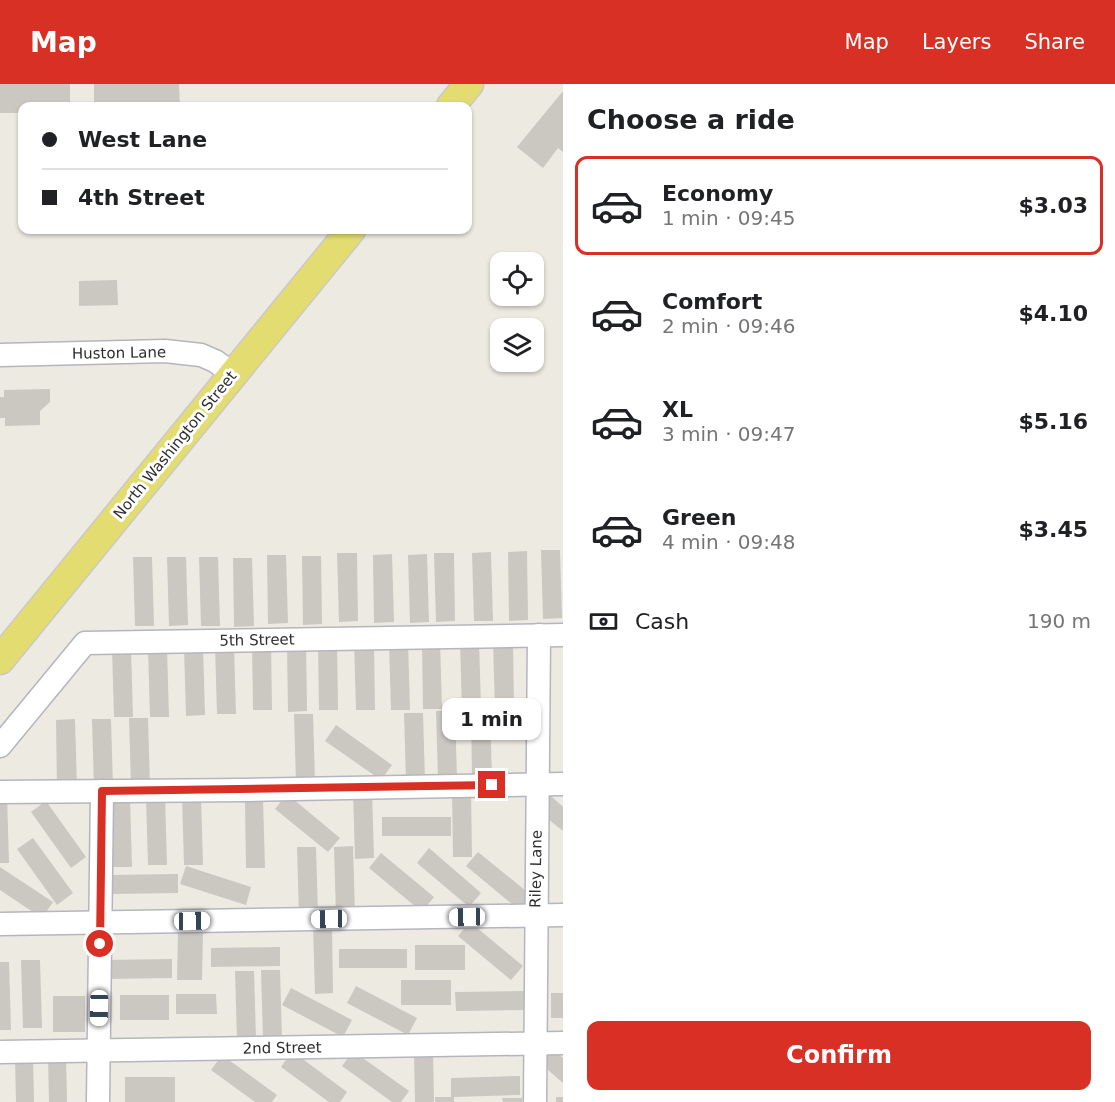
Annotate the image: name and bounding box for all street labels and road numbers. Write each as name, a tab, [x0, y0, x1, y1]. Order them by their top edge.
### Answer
street label: Huston Lane	[72, 343, 166, 363]
street label: North Washington Street	[110, 367, 240, 523]
street label: 5th Street	[219, 630, 295, 650]
street label: Riley Lane	[526, 830, 546, 908]
street label: 2nd Street	[242, 1038, 322, 1058]

